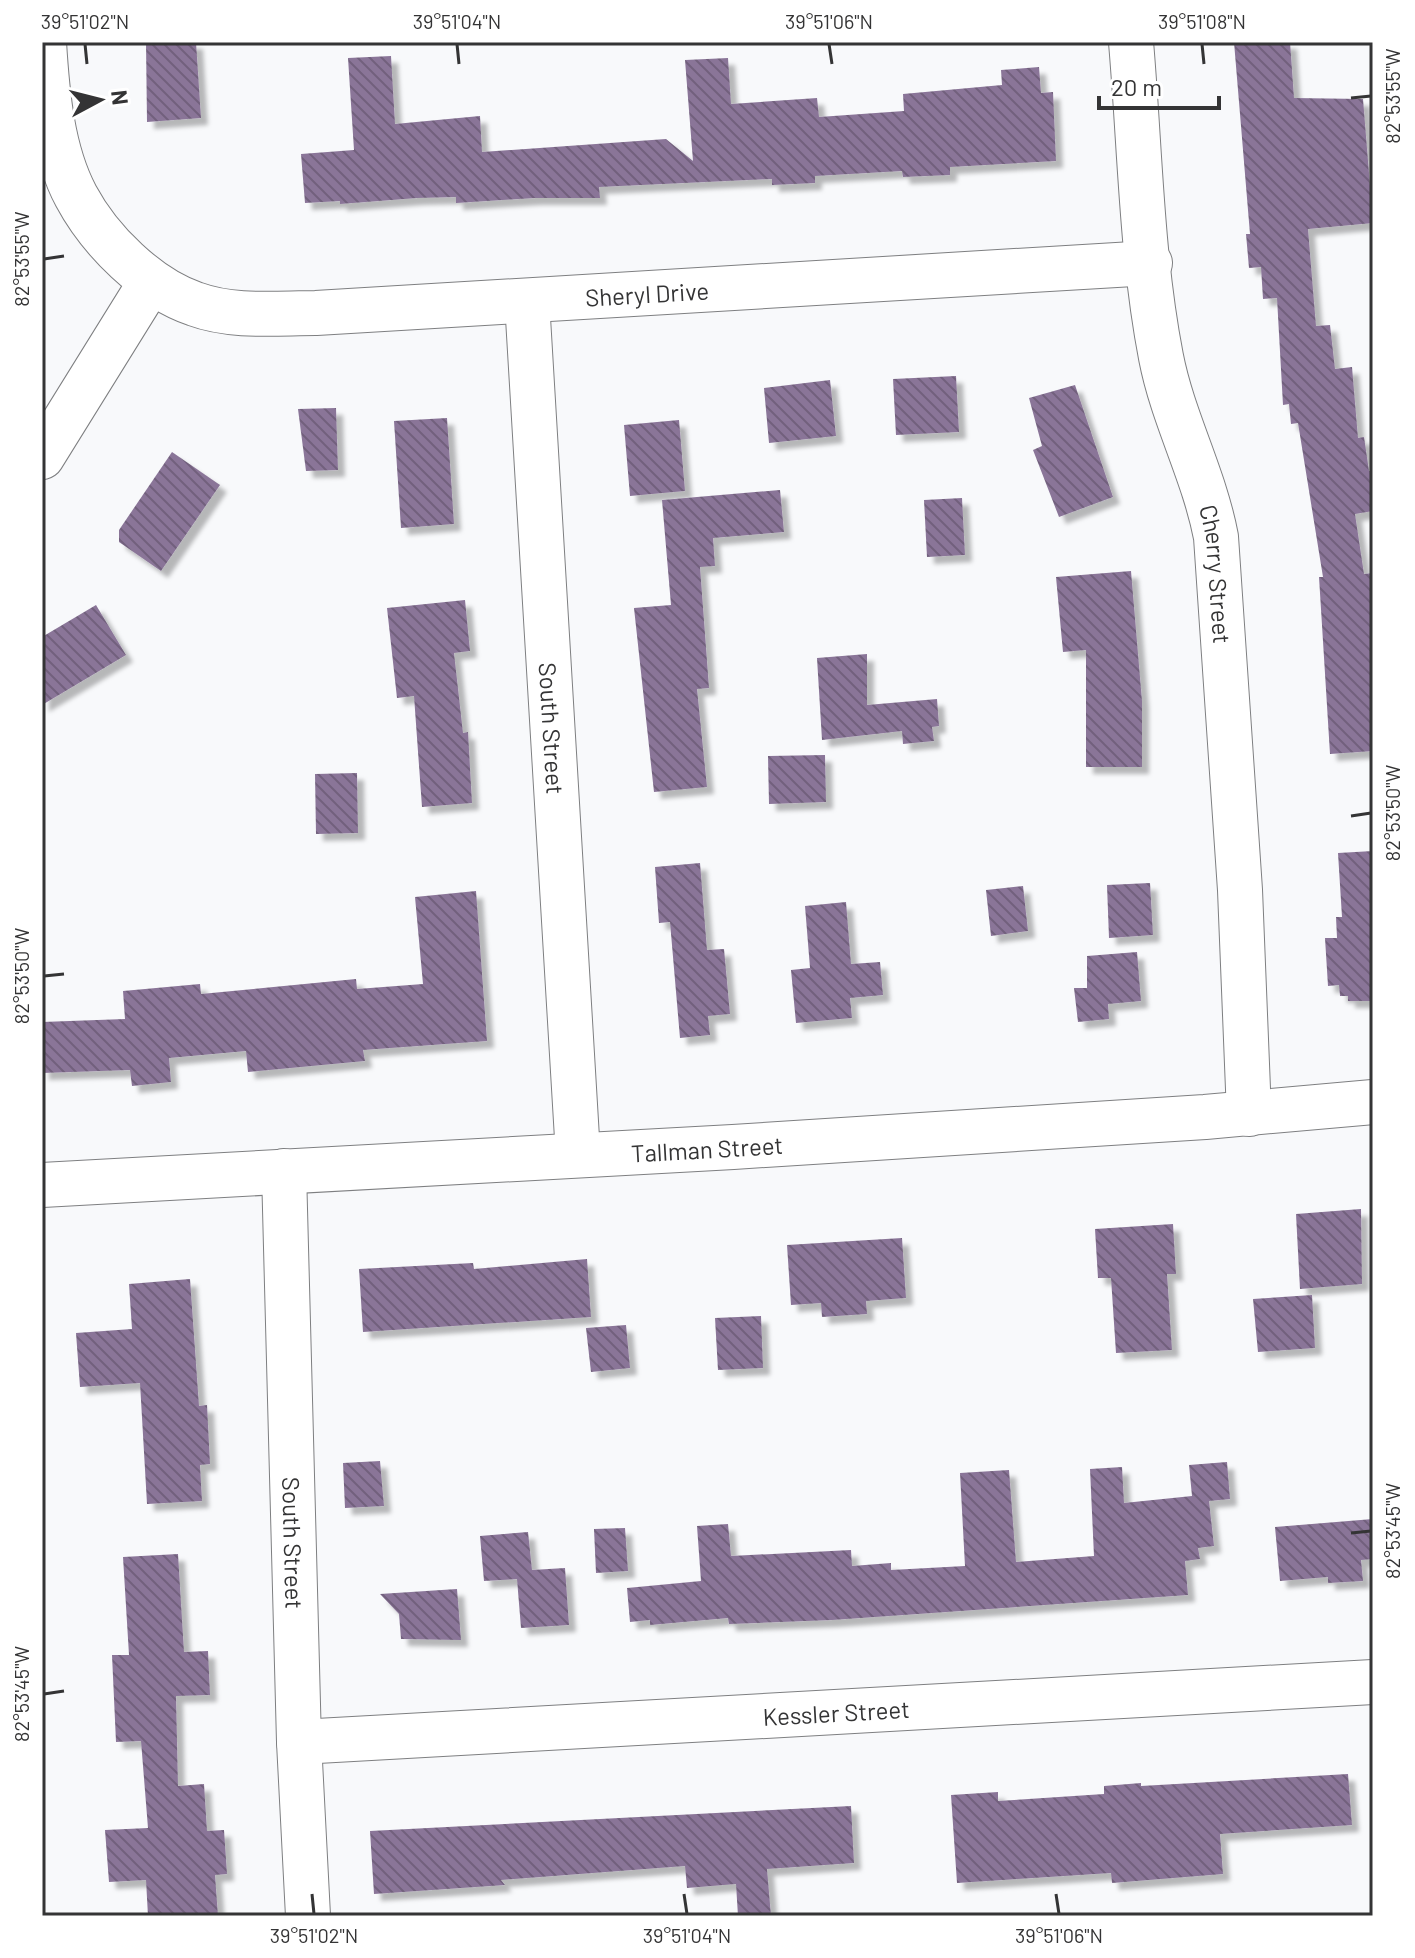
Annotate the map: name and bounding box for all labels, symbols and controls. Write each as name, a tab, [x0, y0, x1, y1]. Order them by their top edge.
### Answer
text: 39°51'02"N	[41, 9, 129, 33]
text: 39°51'04"N	[413, 9, 501, 33]
text: 39°51'06"N	[785, 9, 873, 33]
text: 39°51'08"N	[1158, 9, 1246, 33]
text: 82°53'55"W	[1380, 48, 1404, 144]
north arrow	[60, 60, 140, 140]
scale bar	[1099, 60, 1219, 110]
text: 20 m	[1111, 72, 1162, 101]
text: N	[107, 89, 135, 106]
text: 82°53'55"W	[9, 211, 33, 307]
street label: Sheryl Drive	[584, 275, 710, 311]
street label: Cherry Street	[1194, 501, 1238, 645]
street label: South Street	[534, 661, 571, 795]
text: 82°53'50"W	[1380, 764, 1404, 861]
text: 82°53'50"W	[9, 927, 33, 1024]
street label: Tallman Street	[630, 1129, 784, 1167]
street label: South Street	[278, 1476, 310, 1609]
text: 82°53'45"W	[1380, 1483, 1404, 1579]
text: 82°53'45"W	[9, 1646, 33, 1742]
street label: Kessler Street	[762, 1693, 910, 1731]
text: 39°51'02"N	[270, 1923, 358, 1947]
text: 39°51'04"N	[643, 1923, 731, 1947]
text: 39°51'06"N	[1015, 1923, 1103, 1947]

